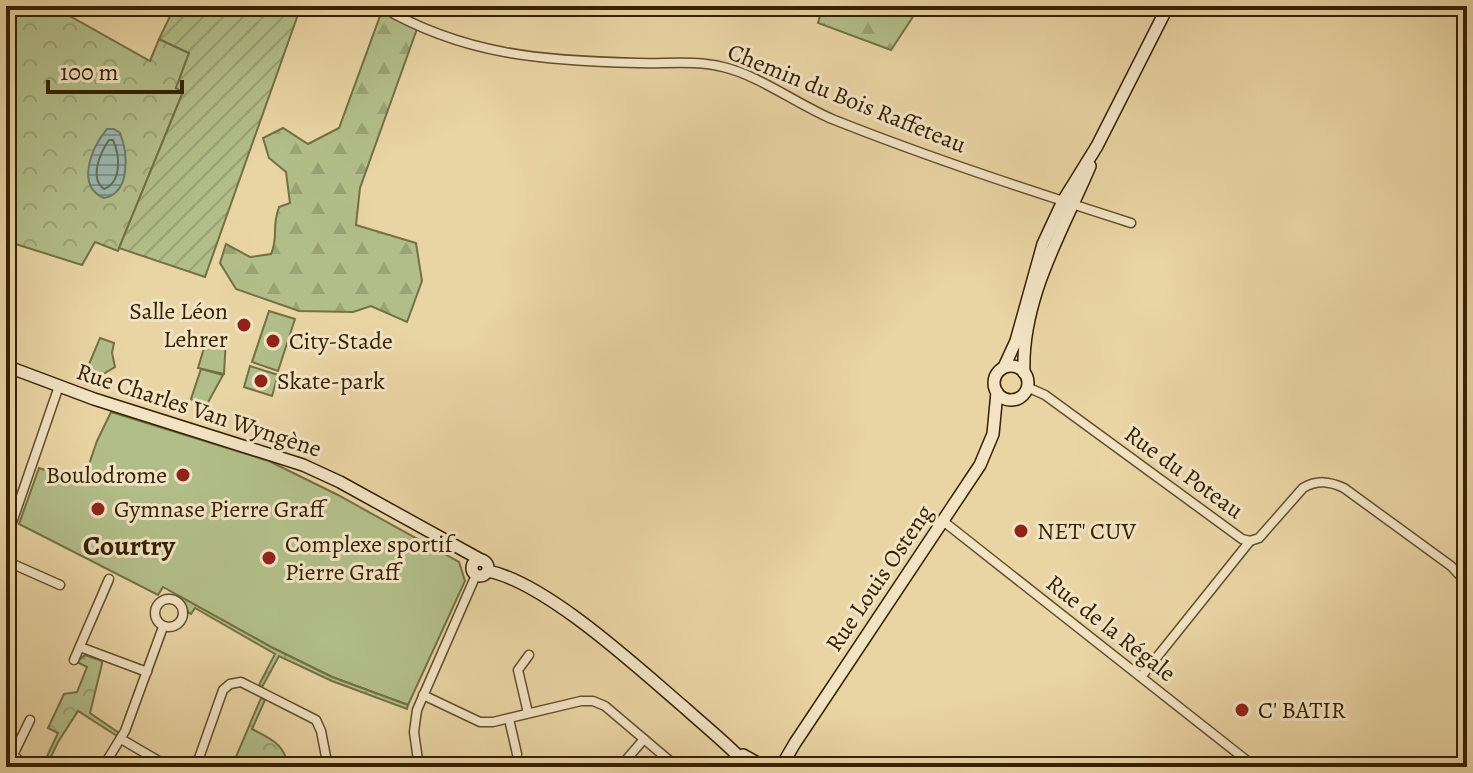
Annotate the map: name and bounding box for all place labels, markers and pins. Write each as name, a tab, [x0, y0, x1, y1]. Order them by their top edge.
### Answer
place label: Salle Léon Lehrer	[129, 295, 228, 355]
marker: Salle Léon Lehrer	[235, 316, 253, 334]
place label: City-Stade	[289, 325, 393, 357]
marker: City-Stade	[264, 332, 282, 350]
place label: Skate-park	[277, 365, 385, 397]
marker: Skate-park	[252, 372, 270, 390]
place label: Boulodrome	[46, 459, 167, 491]
marker: Boulodrome	[174, 466, 192, 484]
place label: Gymnase Pierre Graff	[114, 493, 328, 525]
marker: Gymnase Pierre Graff	[89, 500, 107, 518]
place label: NET' CUV	[1037, 515, 1136, 547]
marker: NET' CUV	[1012, 522, 1030, 540]
place label: Complexe sportif Pierre Graff	[285, 528, 456, 588]
marker: Complexe sportif Pierre Graff	[260, 549, 278, 567]
place label: C' BATIR	[1258, 694, 1346, 726]
marker: C' BATIR	[1233, 701, 1251, 719]

